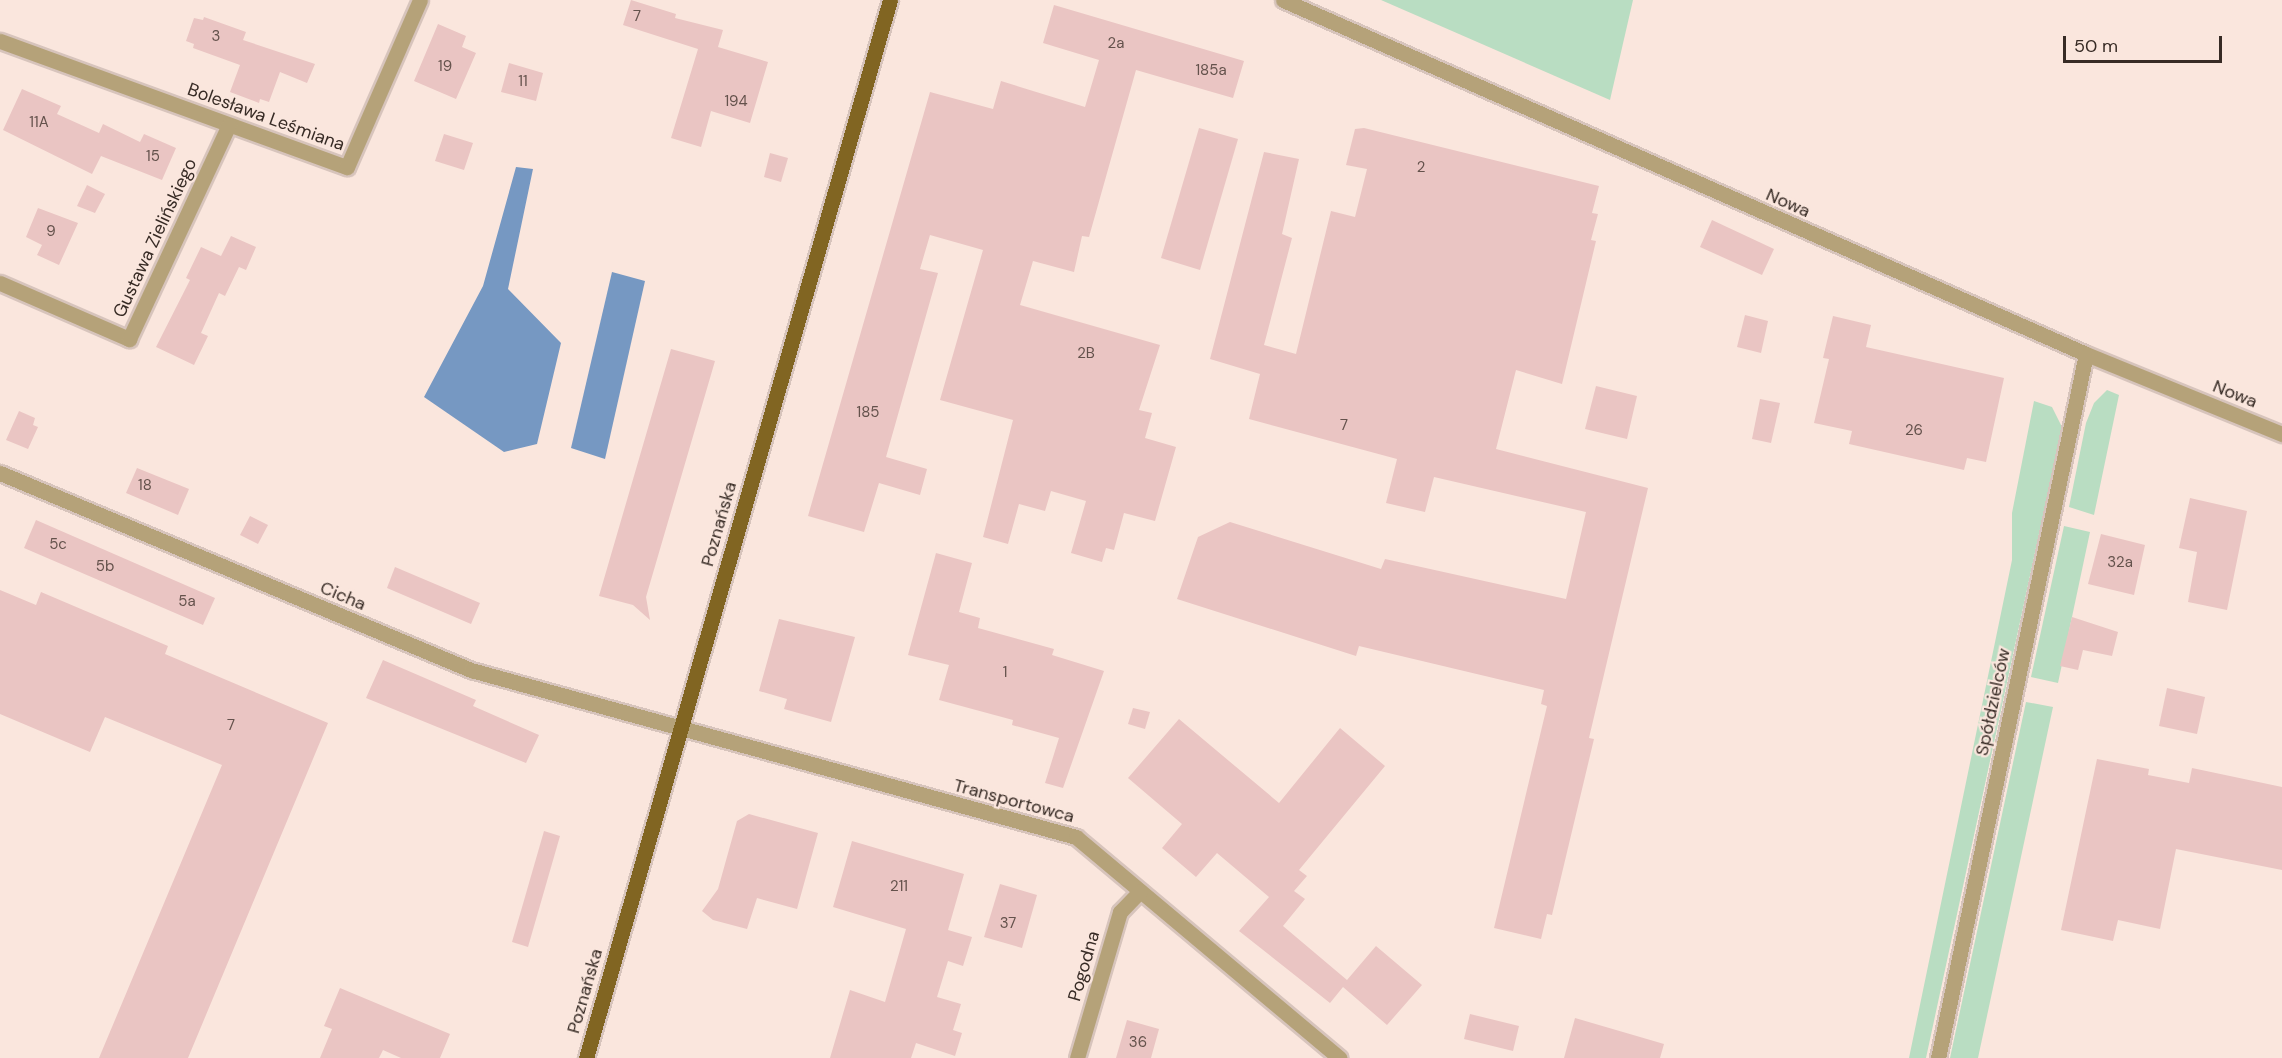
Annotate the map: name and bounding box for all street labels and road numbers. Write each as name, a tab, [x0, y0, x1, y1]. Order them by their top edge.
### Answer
street label: Bolesława Leśmiana	[185, 79, 347, 155]
street label: Gustawa Zielińskiego	[109, 155, 201, 321]
street label: Nowa	[1763, 184, 1813, 222]
street label: Nowa	[2210, 375, 2260, 413]
street label: Poznańska	[697, 479, 741, 569]
street label: Cicha	[317, 577, 369, 615]
street label: Spółdzielców	[1971, 646, 2015, 758]
street label: Transportowca	[951, 775, 1077, 827]
street label: Pogodna	[1064, 928, 1104, 1004]
street label: Poznańska	[563, 946, 607, 1036]

